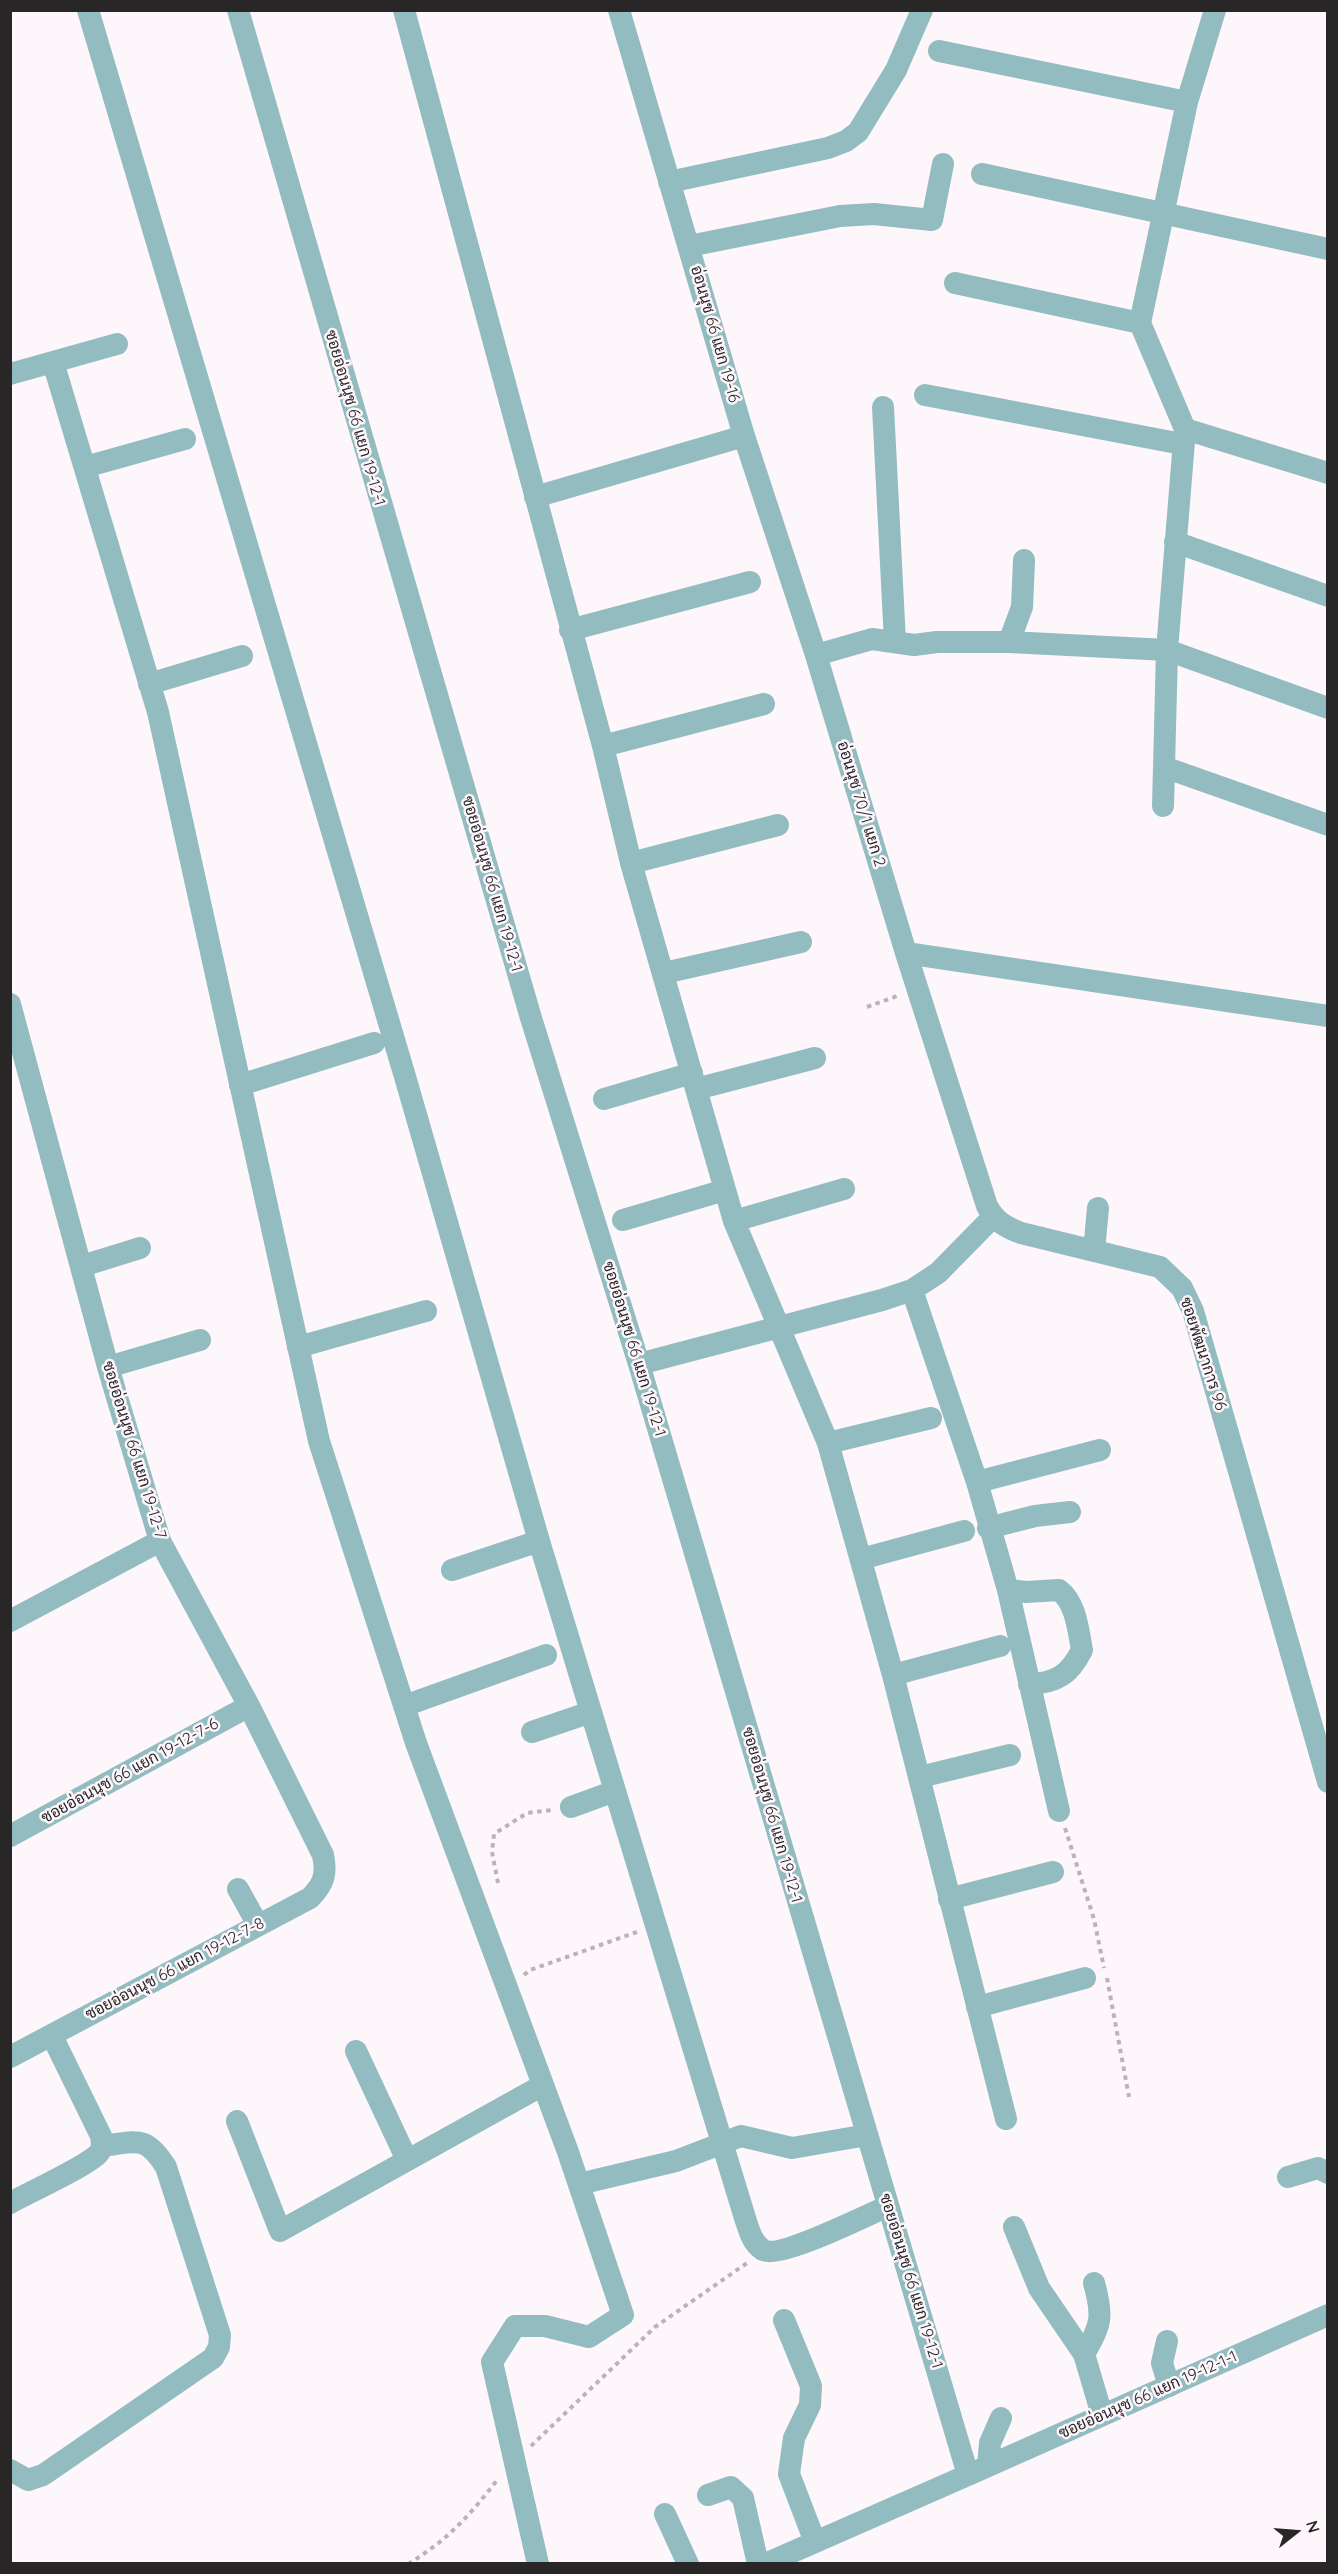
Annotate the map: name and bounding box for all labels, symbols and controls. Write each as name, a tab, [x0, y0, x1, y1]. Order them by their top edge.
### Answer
street label: อ่อนนุช 66 แยก 19-16	[686, 263, 744, 405]
street label: ซอยอ่อนนุช 66 แยก 19-12-1	[321, 328, 389, 508]
street label: อ่อนนุช 70/1 แยก 2	[833, 739, 889, 869]
street label: ซอยอ่อนนุช 66 แยก 19-12-1	[458, 794, 526, 974]
street label: ซอยอ่อนนุช 66 แยก 19-12-1	[598, 1259, 670, 1439]
street label: ซอยพัฒนาการ 96	[1176, 1295, 1230, 1413]
street label: ซอยอ่อนนุช 66 แยก 19-12-7	[98, 1359, 170, 1541]
street label: ซอยอ่อนนุช 66 แยก 19-12-7-6	[38, 1714, 222, 1828]
street label: ซอยอ่อนนุช 66 แยก 19-12-1	[738, 1725, 806, 1905]
street label: ซอยอ่อนนุช 66 แยก 19-12-7-8	[82, 1914, 268, 2024]
street label: ซอยอ่อนนุช 66 แยก 19-12-1	[875, 2191, 947, 2371]
street label: ซอยอ่อนนุช 66 แยก 19-12-1-1	[1056, 2347, 1240, 2443]
north arrow	[1266, 2502, 1326, 2562]
text: N	[1302, 2518, 1324, 2535]

